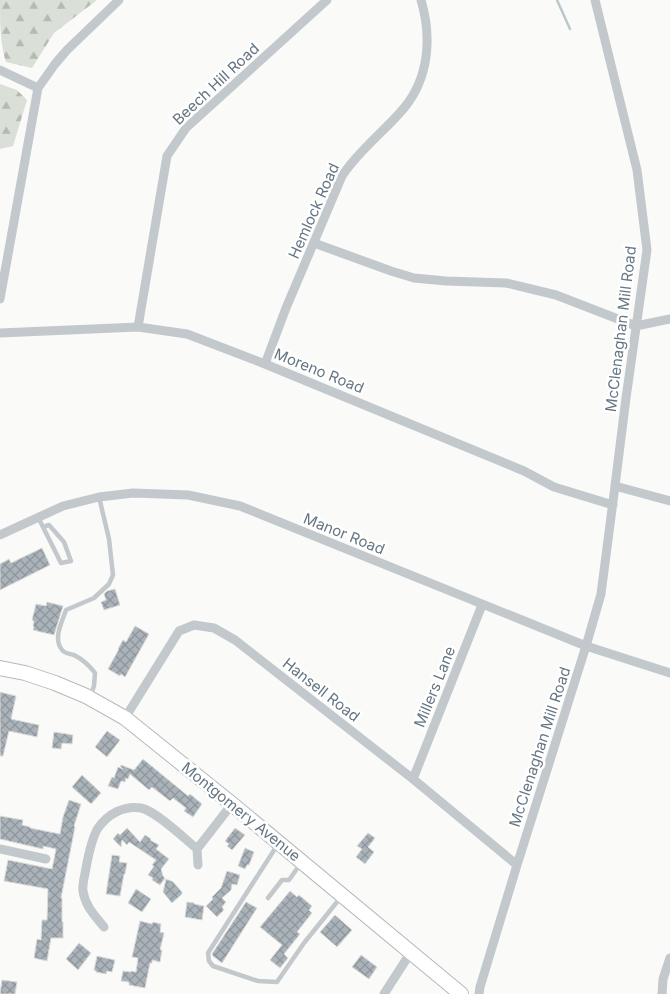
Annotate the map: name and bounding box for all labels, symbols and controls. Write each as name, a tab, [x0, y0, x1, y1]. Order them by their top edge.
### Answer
street label: Beech Hill Road	[168, 39, 263, 129]
street label: Hemlock Road	[284, 160, 343, 262]
street label: McClenaghan Mill Road	[601, 245, 640, 413]
street label: Moreno Road	[272, 344, 367, 397]
street label: Manor Road	[301, 509, 388, 558]
street label: Millers Lane	[410, 644, 459, 730]
street label: Hansell Road	[279, 654, 364, 726]
street label: McClenaghan Mill Road	[505, 664, 574, 829]
street label: Montgomery Avenue	[178, 758, 305, 865]

